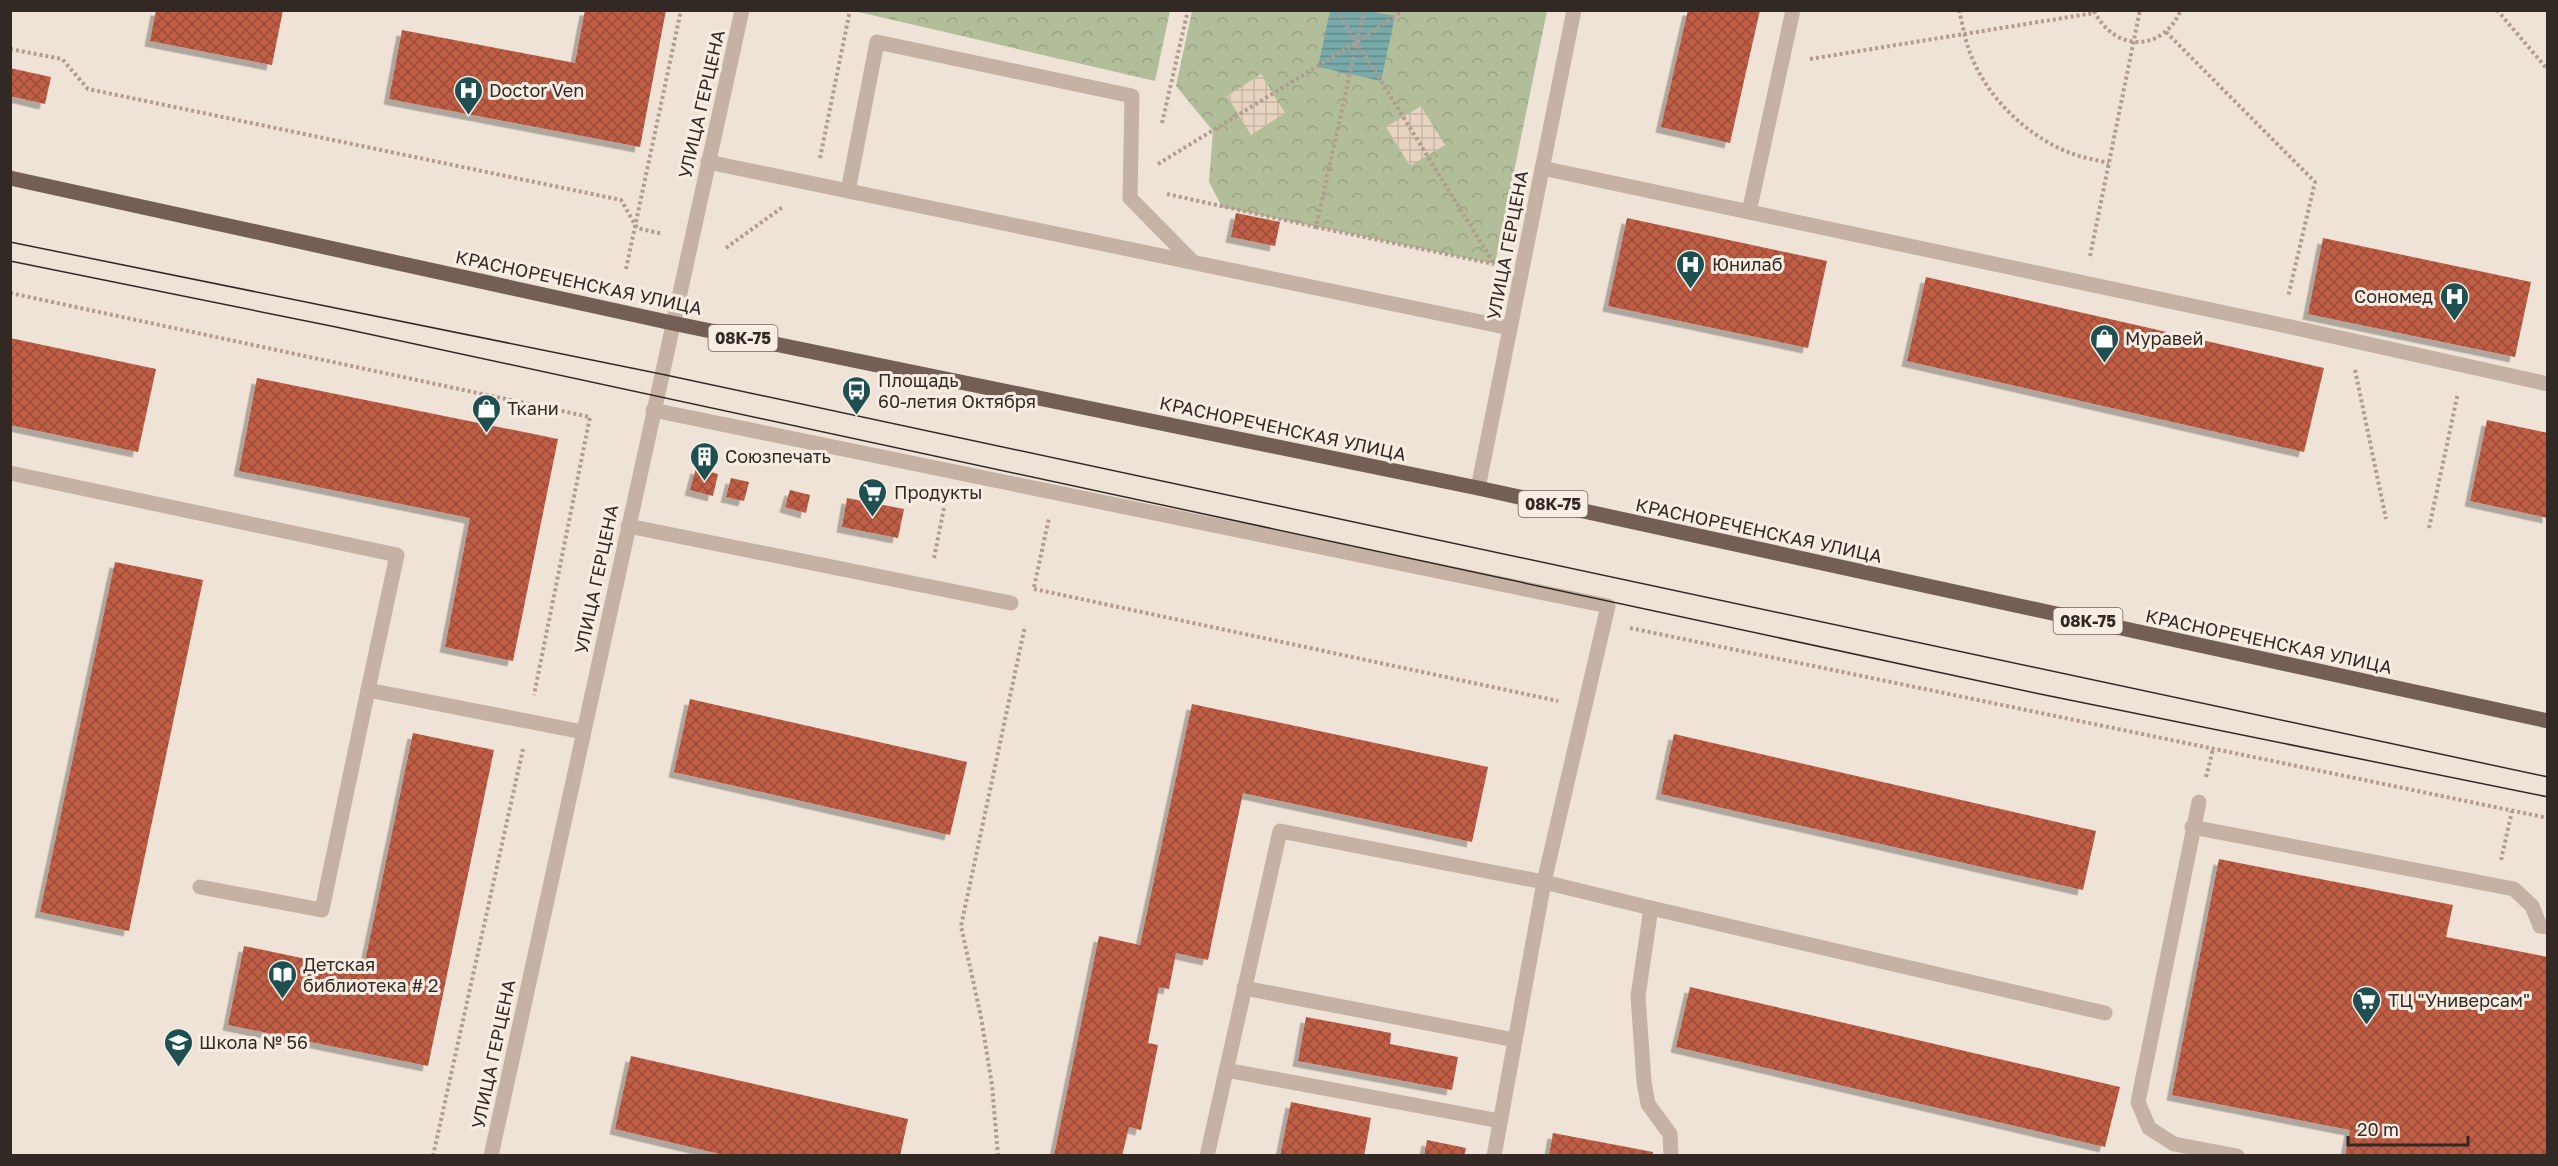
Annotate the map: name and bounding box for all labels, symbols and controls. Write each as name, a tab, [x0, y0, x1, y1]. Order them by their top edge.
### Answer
street label: УЛИЦА ГЕРЦЕНА	[673, 28, 729, 180]
hospital icon: Doctor Ven	[452, 74, 484, 116]
place label: Doctor Ven	[489, 79, 584, 101]
street label: УЛИЦА ГЕРЦЕНА	[1482, 168, 1532, 322]
street label: КРАСНОРЕЧЕНСКАЯ УЛИЦА	[454, 245, 704, 319]
hospital icon: Юнилаб	[1675, 248, 1707, 290]
place label: Юнилаб	[1712, 253, 1782, 275]
hospital icon: Сономед	[2438, 280, 2470, 322]
place label: Сономед	[2354, 285, 2433, 307]
shop icon: Муравей	[2088, 322, 2120, 364]
road number: 08К-75	[708, 325, 777, 351]
place label: Муравей	[2125, 327, 2203, 349]
place label: Площадь 60-летия Октября	[878, 369, 1036, 412]
bus stop icon: Площадь 60-летия Октября	[841, 374, 873, 416]
street label: КРАСНОРЕЧЕНСКАЯ УЛИЦА	[1158, 391, 1408, 465]
shop icon: Ткани	[470, 392, 502, 434]
place label: Ткани	[507, 397, 559, 419]
building icon: Союзпечать	[688, 440, 720, 482]
place label: Союзпечать	[725, 445, 831, 467]
supermarket icon: Продукты	[857, 476, 889, 518]
place label: Продукты	[894, 481, 982, 503]
road number: 08К-75	[1518, 491, 1588, 517]
street label: КРАСНОРЕЧЕНСКАЯ УЛИЦА	[1634, 493, 1884, 567]
street label: УЛИЦА ГЕРЦЕНА	[569, 502, 623, 656]
street label: КРАСНОРЕЧЕНСКАЯ УЛИЦА	[2144, 604, 2394, 678]
road number: 08К-75	[2054, 608, 2122, 634]
place label: Детская библиотека # 2	[303, 953, 438, 996]
library icon: Детская библиотека # 2	[266, 958, 298, 1000]
street label: УЛИЦА ГЕРЦЕНА	[466, 977, 520, 1131]
supermarket icon: ТЦ "Универсам"	[2351, 984, 2383, 1026]
place label: ТЦ "Универсам"	[2388, 989, 2530, 1011]
school or university icon: Школа № 56	[162, 1026, 194, 1068]
place label: Школа № 56	[199, 1031, 308, 1053]
scale bar	[2348, 1109, 2468, 1147]
text: 20 m	[2357, 1118, 2399, 1140]

